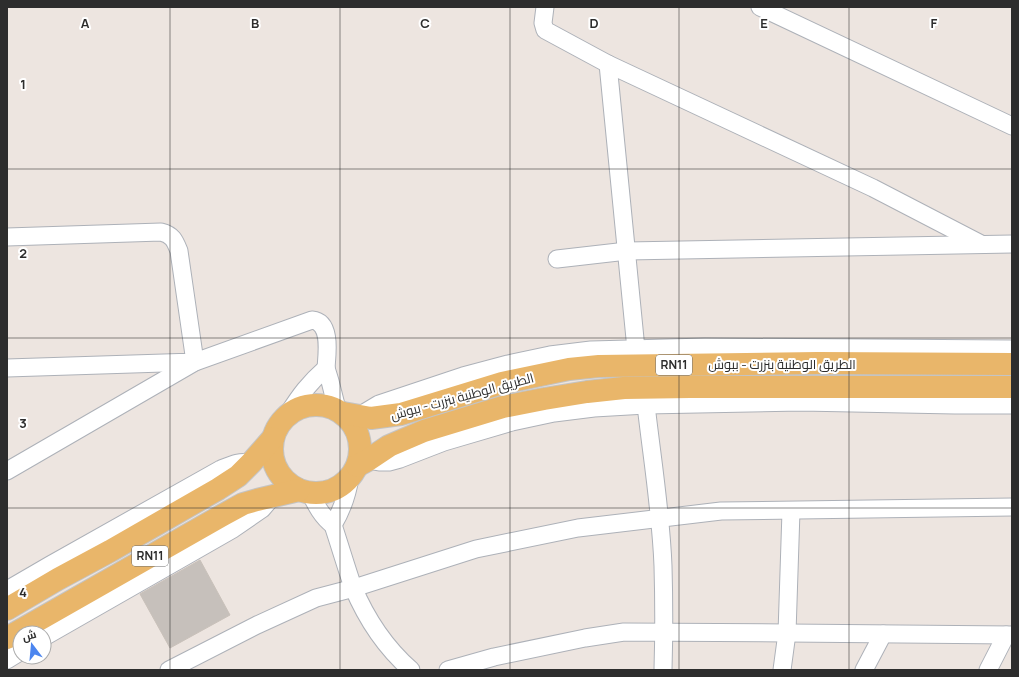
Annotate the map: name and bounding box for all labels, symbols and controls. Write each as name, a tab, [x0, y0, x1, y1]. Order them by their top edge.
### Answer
text: A	[81, 14, 90, 32]
text: B	[251, 14, 259, 32]
text: C	[420, 14, 430, 32]
text: D	[589, 14, 599, 32]
text: E	[760, 14, 768, 32]
text: F	[931, 14, 938, 32]
text: 1	[20, 75, 26, 93]
text: 2	[19, 244, 27, 262]
road number: RN11	[656, 355, 692, 375]
street label: الطريق الوطنية بنزرت - ببوش	[708, 355, 856, 373]
street label: الطريق الوطنية بنزرت - ببوش	[388, 368, 536, 424]
text: 3	[19, 414, 27, 432]
road number: RN11	[132, 546, 168, 566]
text: 4	[19, 583, 27, 601]
north arrow	[12, 625, 52, 665]
text: ش	[20, 626, 38, 644]

